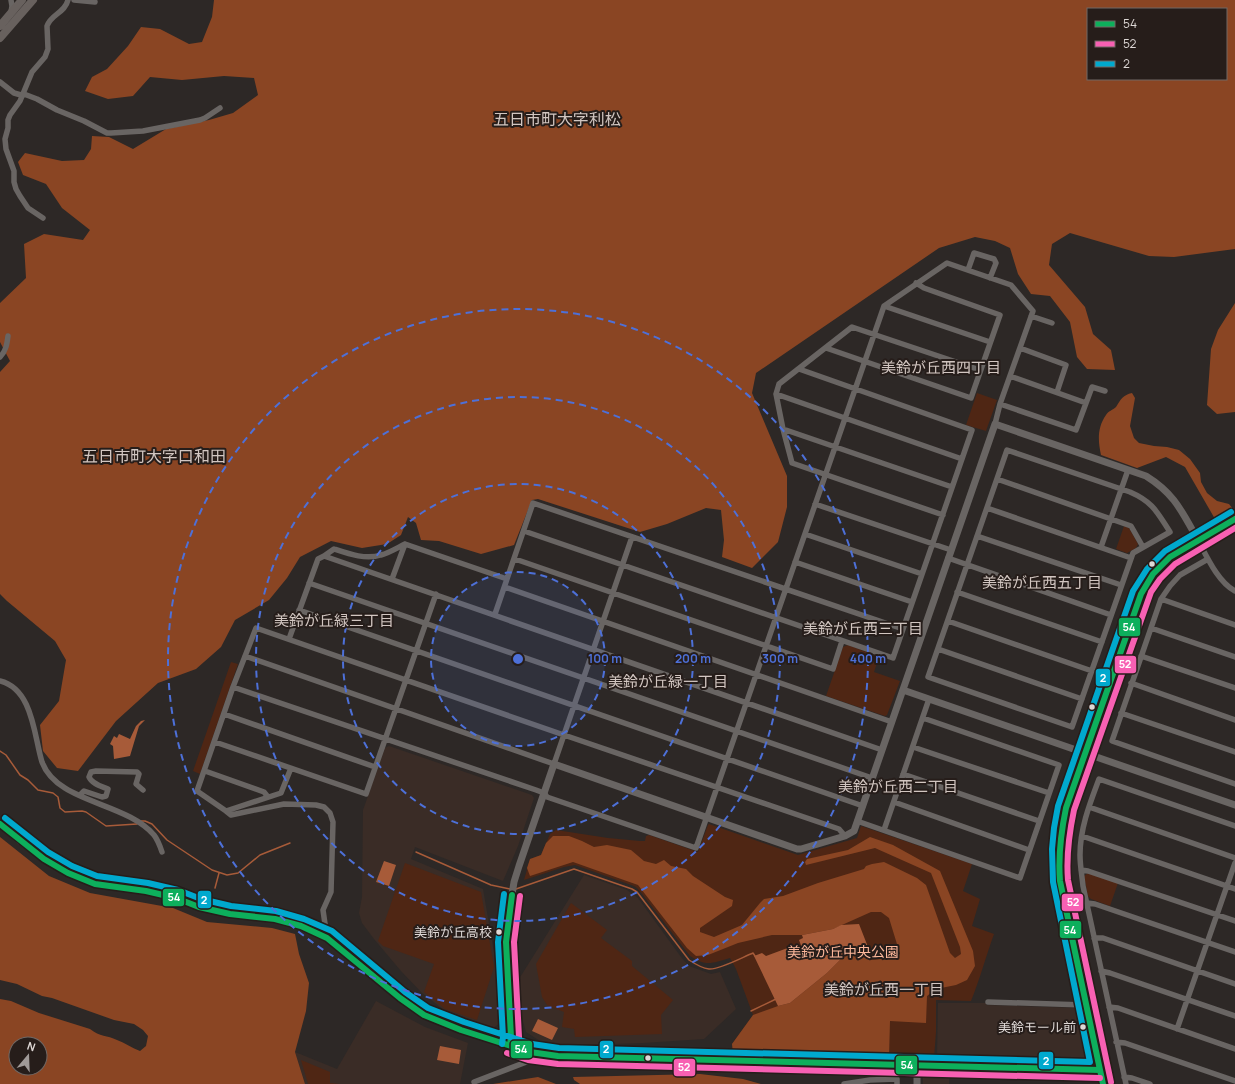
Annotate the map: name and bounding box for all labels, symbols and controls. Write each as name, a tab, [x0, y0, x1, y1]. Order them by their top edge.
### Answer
legend	[1087, 8, 1227, 80]
text: 54	[1123, 15, 1137, 32]
text: 52	[1123, 35, 1137, 52]
text: 2	[1123, 55, 1130, 72]
district label: 五日市町大字利松	[493, 108, 621, 130]
district label: 美鈴が丘西四丁目	[881, 357, 1001, 378]
district label: 五日市町大字口和田	[82, 445, 226, 467]
unlabelled marker	[1147, 559, 1157, 569]
district label: 美鈴が丘西五丁目	[982, 572, 1102, 593]
district label: 美鈴が丘緑三丁目	[274, 610, 394, 631]
line badge: 54	[1118, 617, 1141, 637]
district label: 美鈴が丘西三丁目	[803, 618, 923, 639]
text: 54	[1122, 619, 1136, 634]
text: 100 m	[588, 650, 622, 667]
text: 200 m	[675, 650, 711, 667]
text: 300 m	[762, 650, 798, 667]
text: 400 m	[850, 650, 886, 667]
centre of rings	[511, 652, 525, 666]
line badge: 52	[1114, 655, 1137, 674]
text: 52	[1119, 656, 1131, 671]
line badge: 2	[1095, 668, 1111, 687]
text: 2	[1100, 670, 1106, 685]
district label: 美鈴が丘緑一丁目	[608, 671, 728, 692]
unlabelled marker	[1087, 702, 1097, 712]
district label: 美鈴が丘西二丁目	[838, 776, 958, 797]
line badge: 54	[162, 888, 185, 907]
text: 54	[167, 889, 181, 904]
line badge: 2	[197, 890, 212, 909]
text: 2	[201, 892, 207, 907]
line badge: 52	[1061, 893, 1084, 912]
text: 52	[1067, 894, 1079, 909]
line badge: 54	[1059, 920, 1082, 939]
text: 54	[1063, 922, 1077, 937]
place label: 美鈴が丘高校	[414, 923, 492, 941]
marker: 美鈴が丘高校	[494, 927, 504, 937]
park label: 美鈴が丘中央公園	[787, 942, 899, 961]
district label: 美鈴が丘西一丁目	[824, 979, 944, 1000]
place label: 美鈴モール前	[998, 1018, 1076, 1036]
marker: 美鈴モール前	[1078, 1022, 1088, 1032]
north arrow	[8, 1036, 48, 1076]
text: N	[25, 1038, 38, 1054]
line badge: 54	[510, 1040, 533, 1059]
line badge: 2	[599, 1040, 614, 1059]
text: 54	[514, 1041, 528, 1056]
text: 2	[603, 1041, 609, 1056]
line badge: 2	[1038, 1051, 1054, 1070]
unlabelled marker	[643, 1053, 653, 1063]
text: 2	[1043, 1053, 1049, 1068]
line badge: 54	[895, 1055, 918, 1075]
text: 54	[900, 1057, 914, 1072]
line badge: 52	[673, 1058, 696, 1077]
text: 52	[678, 1059, 690, 1074]

